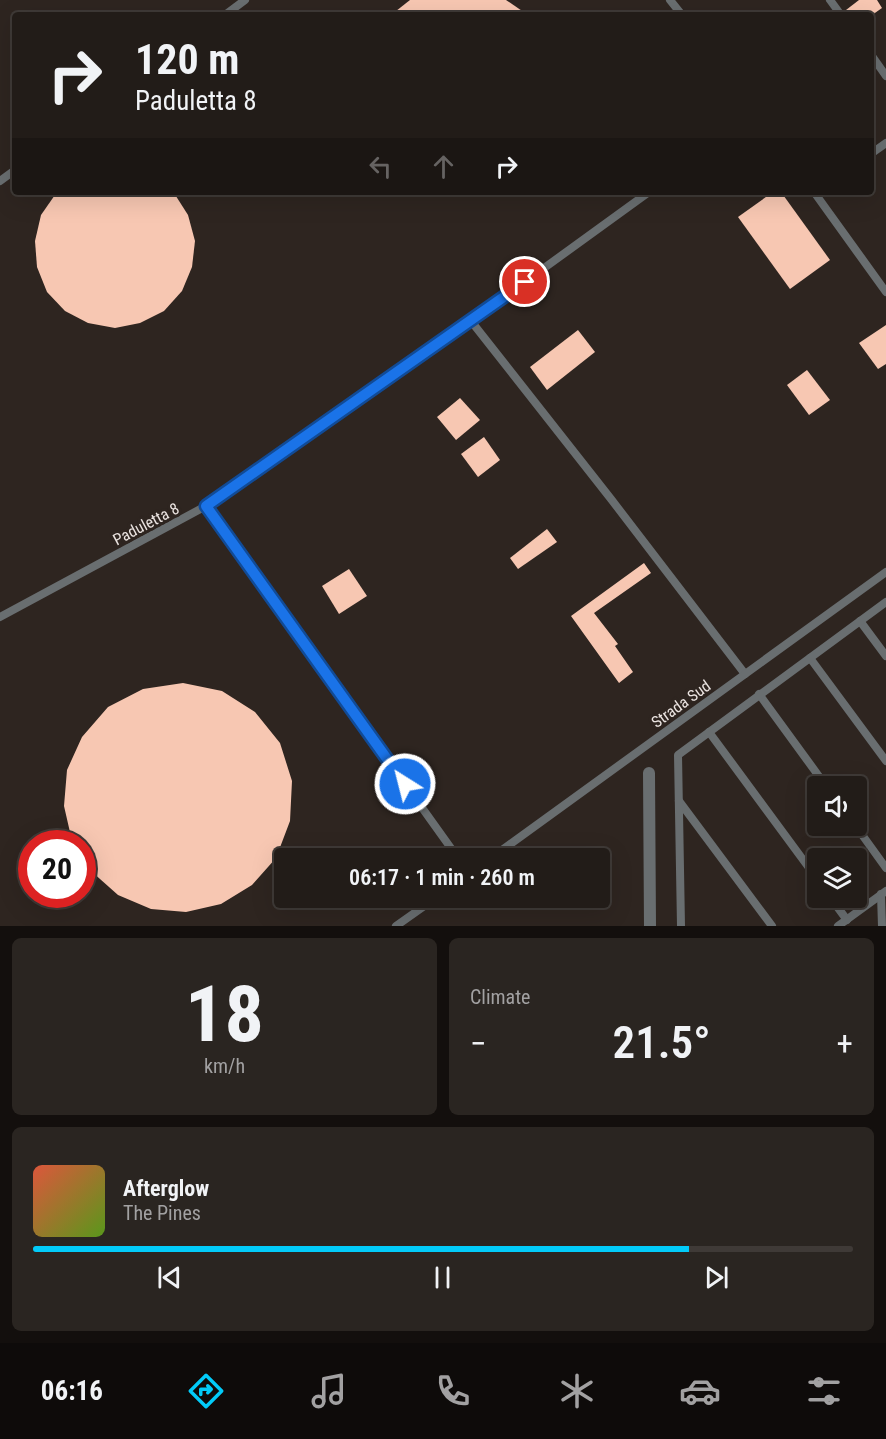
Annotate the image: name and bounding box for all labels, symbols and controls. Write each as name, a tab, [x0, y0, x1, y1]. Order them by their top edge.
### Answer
text: 120 m	[135, 35, 240, 84]
icon: right	[36, 36, 114, 114]
text: Paduletta 8	[135, 85, 257, 117]
icon: left	[364, 150, 397, 183]
icon: ahead	[427, 150, 460, 183]
icon: right	[490, 150, 523, 183]
pin	[499, 256, 550, 307]
icon: arrive	[508, 265, 541, 298]
street label: Paduletta 8	[110, 499, 182, 549]
street label: Strada Sud	[648, 676, 714, 732]
position arrow	[373, 752, 437, 816]
map controls	[807, 776, 867, 908]
button: sound	[807, 776, 867, 836]
speed limit sign: 20	[18, 830, 96, 908]
button: layers	[807, 848, 867, 908]
text: 06:17 · 1 min · 260 m	[349, 865, 535, 890]
text: 18	[185, 969, 264, 1060]
text: Climate	[470, 985, 530, 1009]
text: 21.5°	[613, 1016, 711, 1069]
text: −	[470, 1024, 487, 1063]
text: +	[837, 1024, 853, 1063]
text: km/h	[204, 1054, 245, 1078]
text: Afterglow	[123, 1176, 209, 1201]
text: The Pines	[123, 1201, 201, 1225]
icon: previous	[153, 1261, 186, 1294]
icon: pause	[426, 1261, 459, 1294]
icon: next	[700, 1261, 733, 1294]
icon: directions	[185, 1370, 227, 1412]
icon: music	[308, 1370, 350, 1412]
icon: phone	[432, 1370, 474, 1412]
icon: climate	[556, 1370, 598, 1412]
icon: car	[679, 1370, 721, 1412]
icon: filters	[803, 1370, 845, 1412]
text: 06:16	[41, 1375, 103, 1407]

